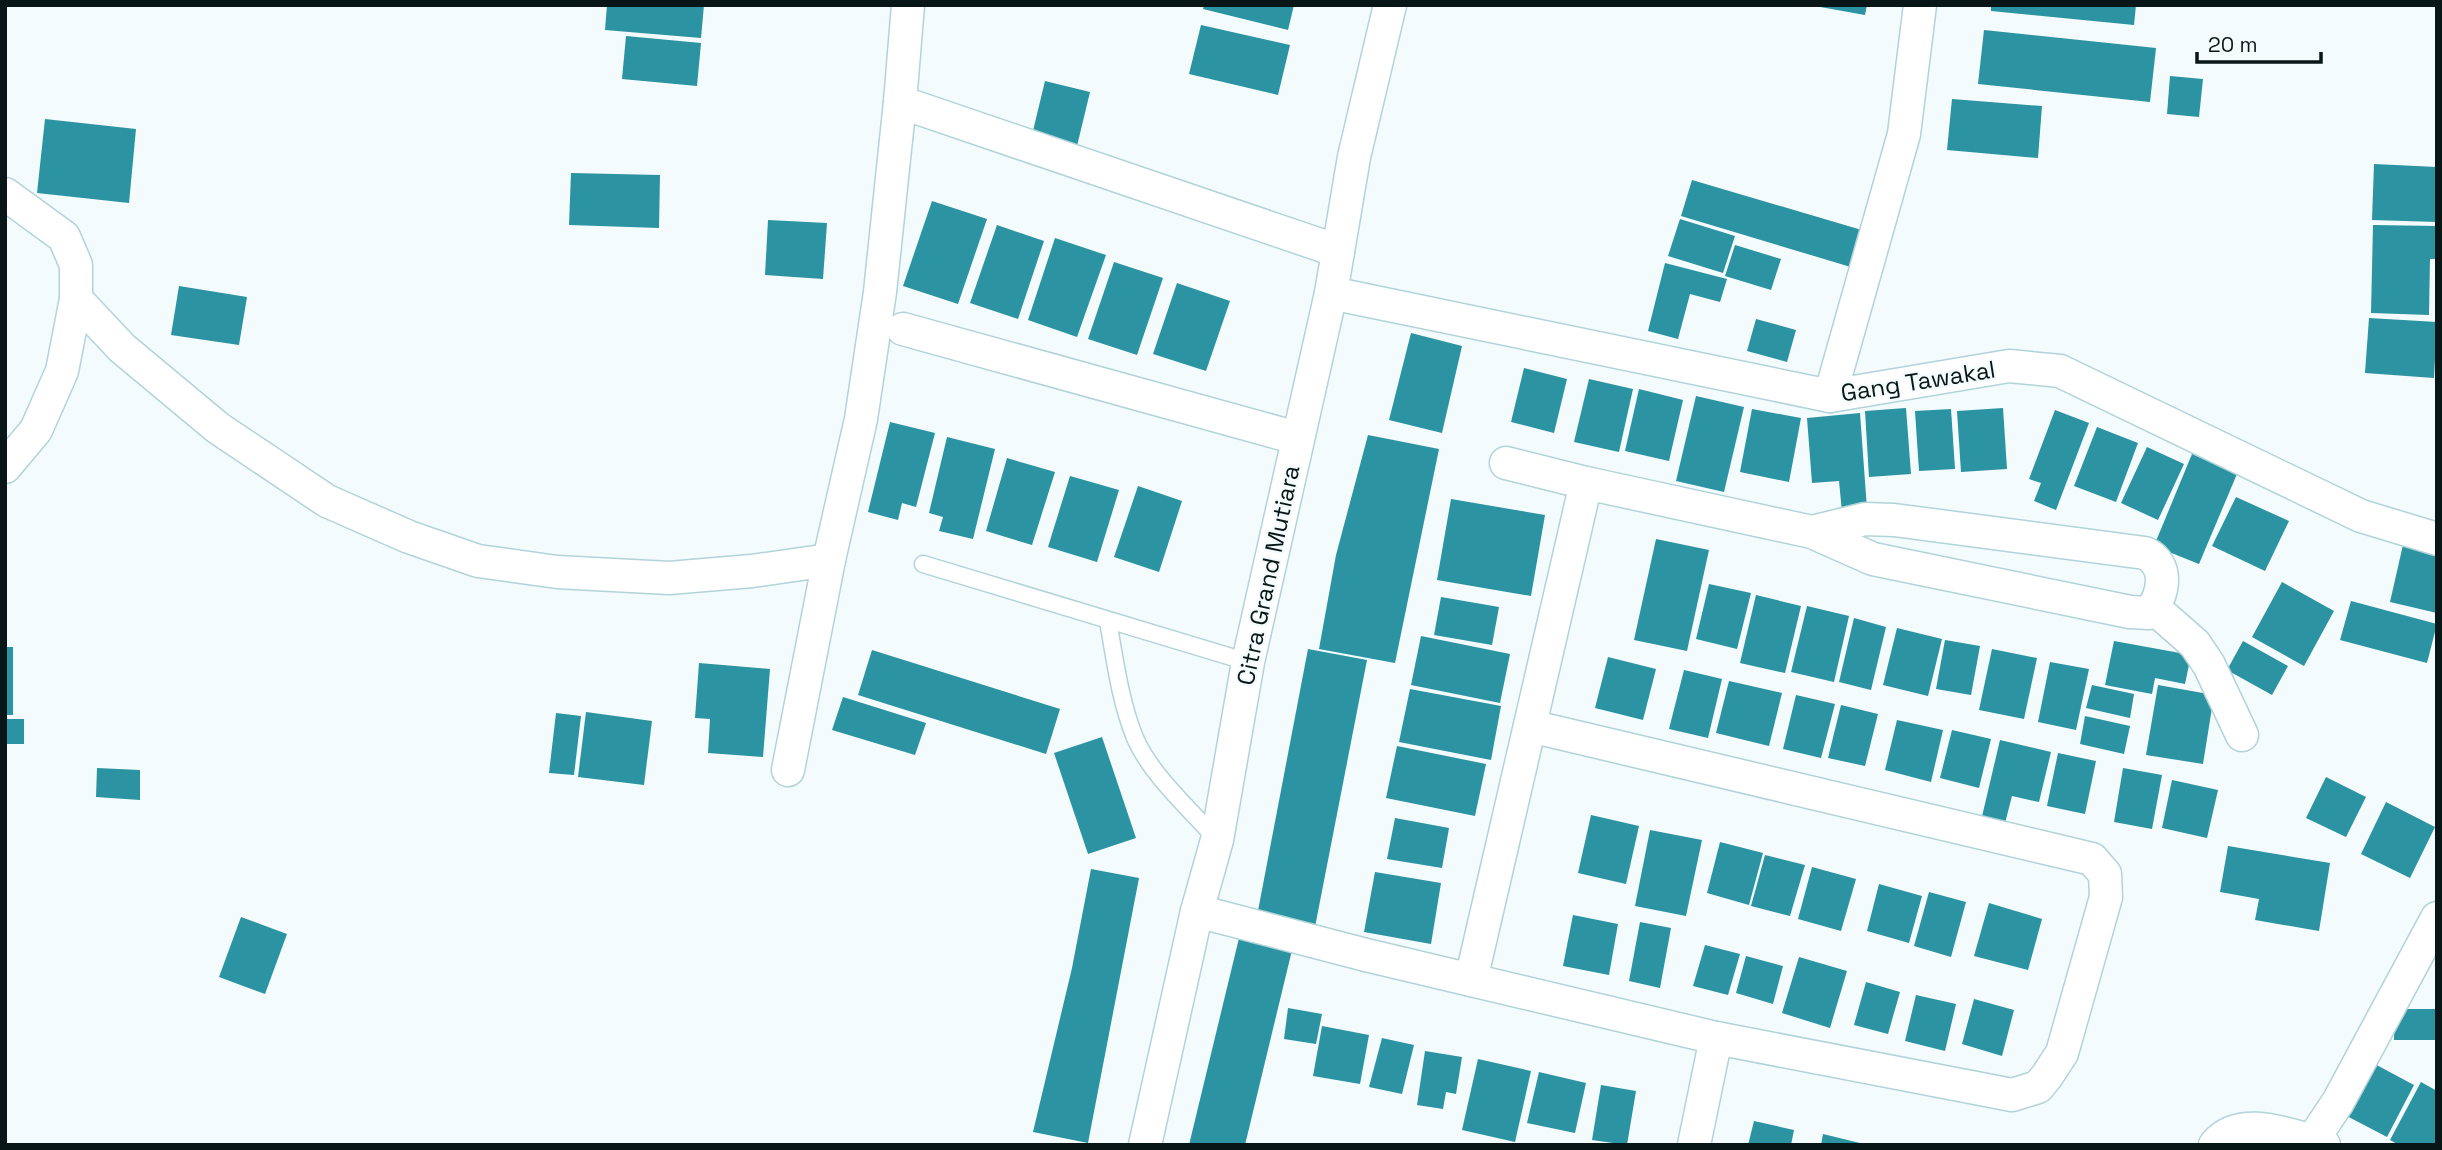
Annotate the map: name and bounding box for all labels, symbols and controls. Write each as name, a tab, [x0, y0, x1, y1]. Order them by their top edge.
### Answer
scale bar	[2197, 21, 2321, 65]
text: 20 m	[2208, 31, 2258, 58]
street label: Gang Tawakal	[1839, 353, 1997, 409]
street label: Citra Grand Mutiara	[1230, 462, 1307, 688]

